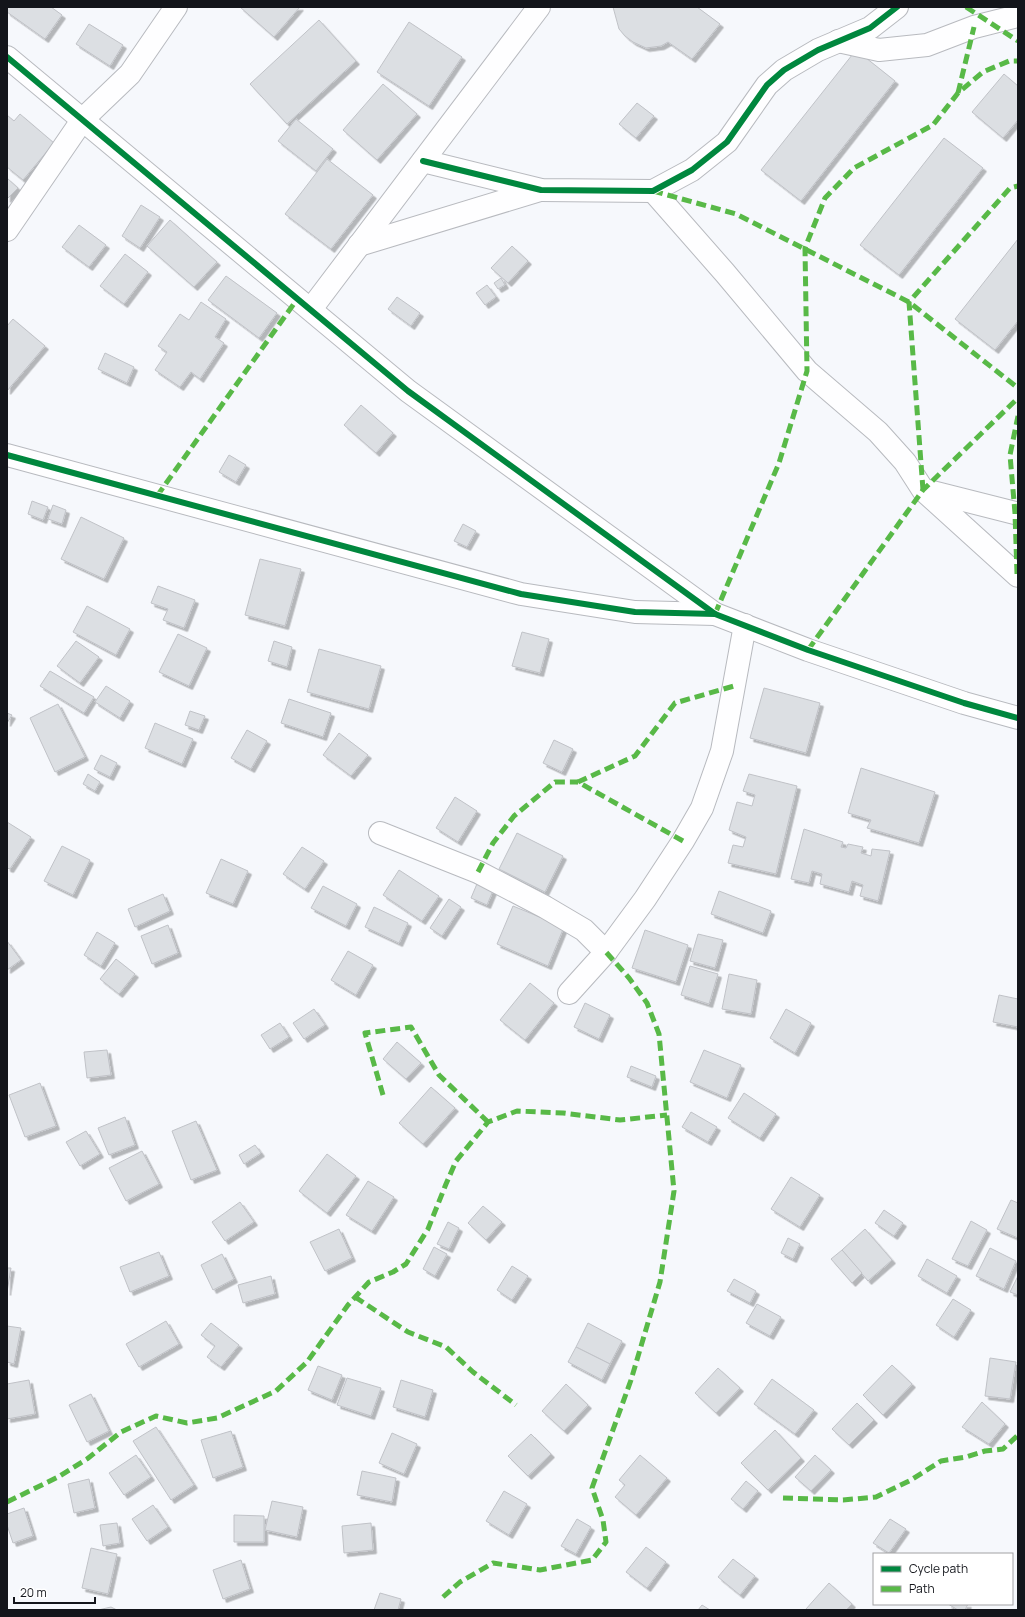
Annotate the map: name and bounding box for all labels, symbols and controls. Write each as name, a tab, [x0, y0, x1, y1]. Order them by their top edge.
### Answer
legend	[873, 1553, 1013, 1605]
text: Cycle path	[909, 1560, 968, 1577]
scale bar	[14, 1579, 95, 1605]
text: Path	[909, 1580, 935, 1597]
text: 20 m	[20, 1584, 47, 1601]

